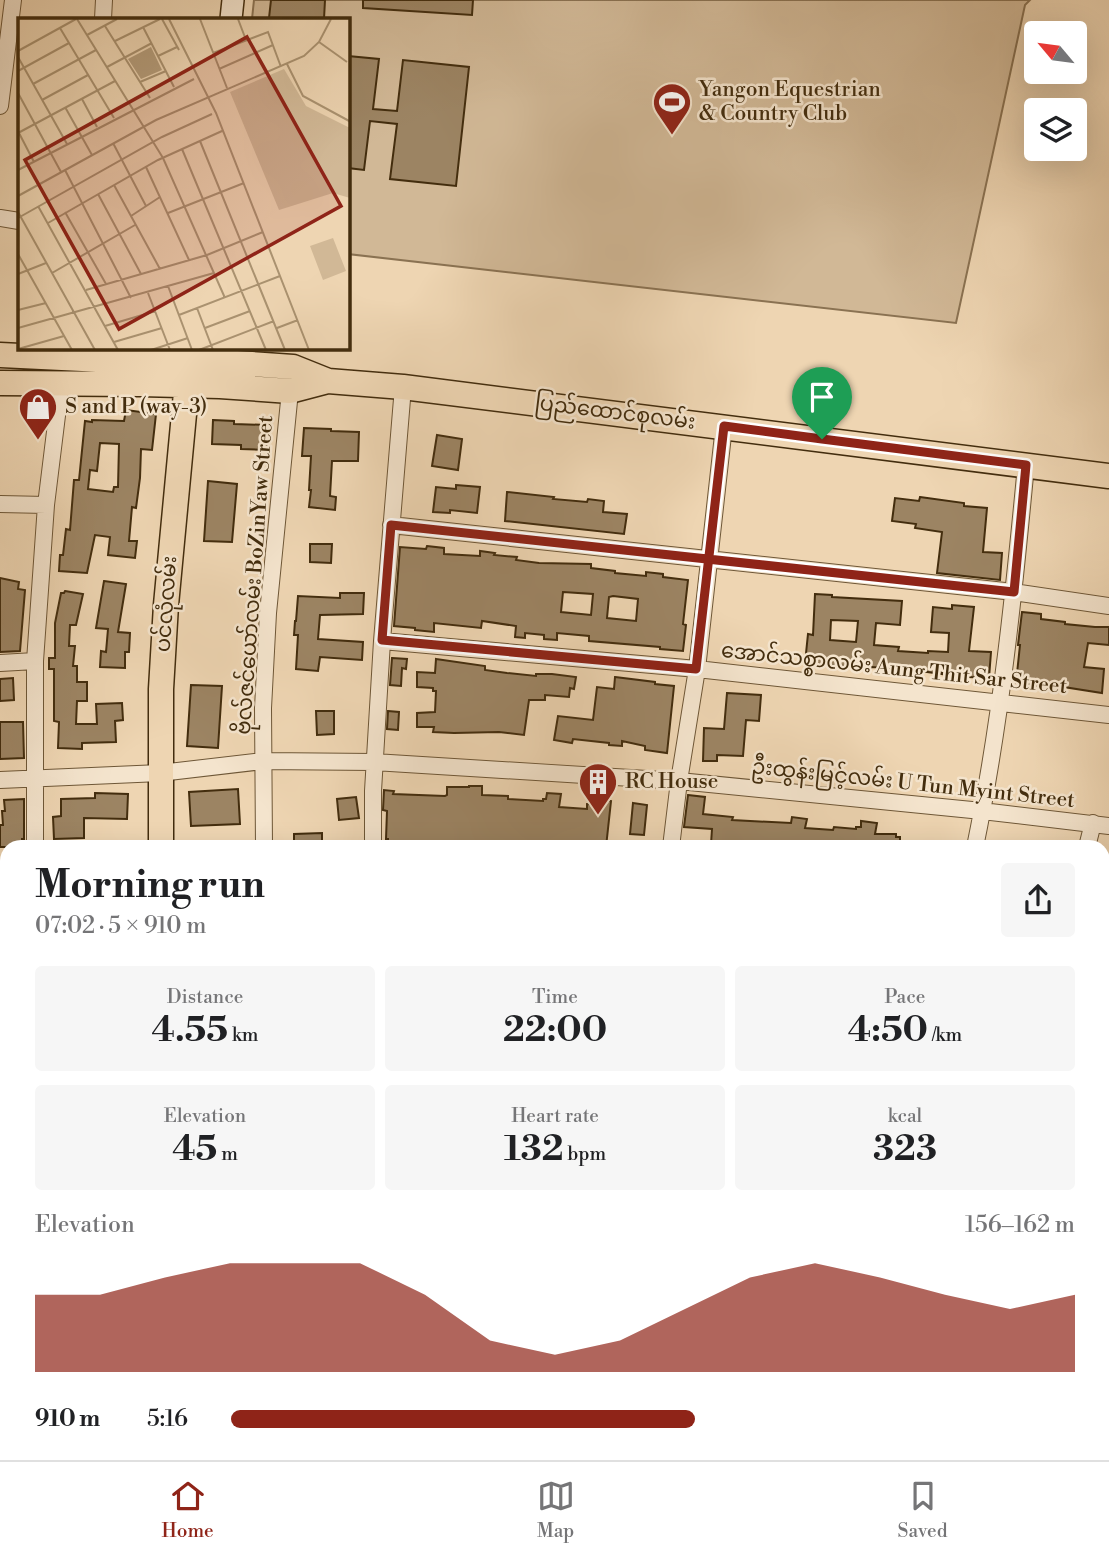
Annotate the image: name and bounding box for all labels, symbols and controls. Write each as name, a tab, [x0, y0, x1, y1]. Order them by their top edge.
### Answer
inset map	[18, 18, 350, 350]
north arrow	[1024, 21, 1087, 84]
map controls	[1024, 21, 1087, 161]
place label: Yangon Equestrian & Country Club	[698, 77, 881, 127]
sports icon: Yangon Equestrian & Country Club	[651, 81, 693, 136]
button: layers	[1024, 98, 1087, 161]
pin	[792, 367, 852, 439]
icon: arrive	[803, 378, 841, 416]
shop icon: S and P (way-3)	[17, 386, 59, 441]
street label: ပြည်ထောင်စုလမ်း	[533, 386, 697, 439]
place label: S and P (way-3)	[65, 394, 207, 420]
street label: ဗိုလ်ဇင်ယော်လမ်း BoZinYaw Street	[227, 414, 282, 736]
street label: ပင်လုံလမ်း	[147, 555, 186, 653]
street label: အောင်သစ္စာလမ်း Aung Thit Sar Street	[719, 634, 1069, 704]
street label: ဦးထွန်းမြင့်လမ်း U Tun Myint Street	[750, 750, 1077, 817]
building icon: RC House	[577, 761, 619, 816]
place label: RC House	[625, 769, 718, 795]
text: Morning run	[35, 862, 265, 909]
button: share	[1001, 863, 1075, 937]
text: 07:02 · 5 × 910 m	[35, 912, 206, 940]
text: Distance	[167, 985, 243, 1009]
text: Time	[532, 985, 578, 1009]
text: Pace	[885, 985, 925, 1009]
text: 4.55	[152, 1009, 228, 1052]
text: 22:00	[503, 1009, 607, 1052]
text: 4:50	[848, 1009, 928, 1052]
text: km	[228, 1023, 258, 1047]
text: /km	[928, 1023, 962, 1047]
text: Elevation	[164, 1104, 246, 1128]
text: Heart rate	[511, 1104, 599, 1128]
text: kcal	[888, 1104, 922, 1128]
text: 45	[172, 1128, 217, 1171]
text: 132	[504, 1128, 564, 1171]
text: 323	[873, 1128, 937, 1171]
text: m	[217, 1142, 238, 1166]
text: bpm	[564, 1142, 606, 1166]
text: Elevation	[35, 1211, 135, 1239]
text: 156–162 m	[965, 1211, 1075, 1239]
text: 910 m	[35, 1405, 100, 1433]
text: 5:16	[147, 1405, 188, 1433]
tab: Home	[161, 1477, 214, 1543]
tab: Map	[537, 1477, 575, 1543]
tab: Saved	[898, 1477, 947, 1543]

